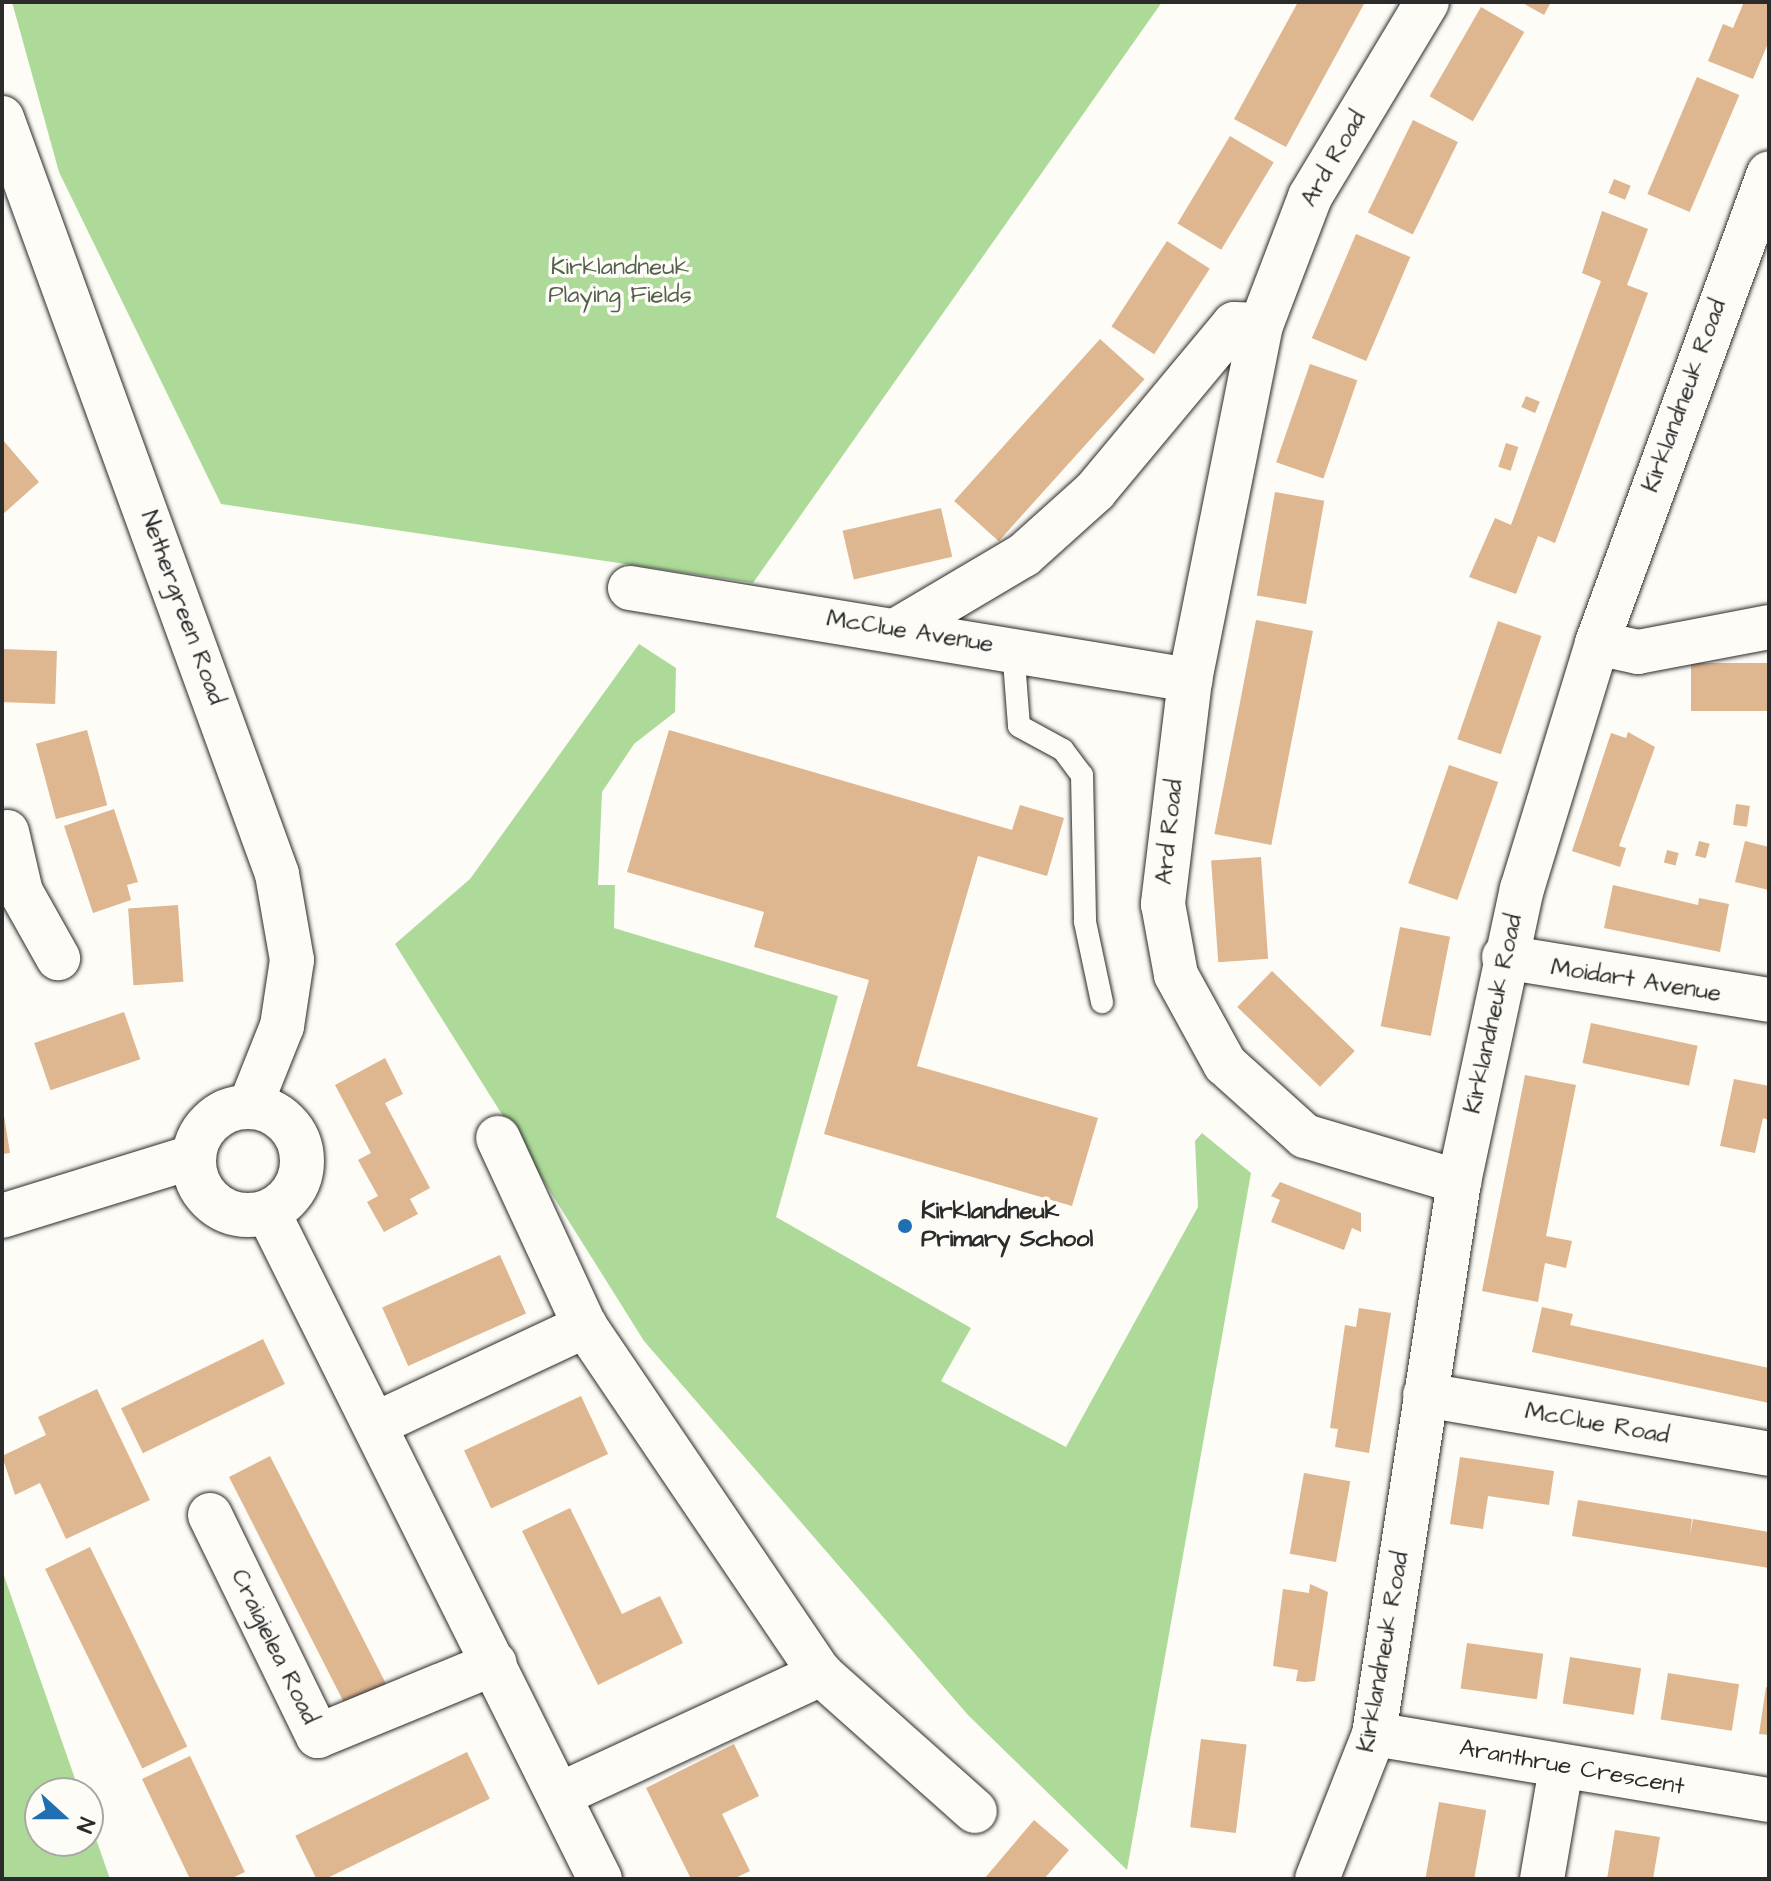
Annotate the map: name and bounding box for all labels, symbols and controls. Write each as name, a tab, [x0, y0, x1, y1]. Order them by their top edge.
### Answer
street label: Ard Road	[1295, 106, 1373, 212]
park label: Kirklandneuk Playing Fields	[548, 254, 692, 310]
street label: Kirklandneuk Road	[1637, 296, 1733, 496]
street label: Nethergreen Road	[134, 507, 230, 709]
street label: McClue Avenue	[825, 605, 995, 659]
street label: Ard Road	[1150, 778, 1190, 886]
street label: Kirklandneuk Road	[1459, 912, 1529, 1116]
street label: Moidart Avenue	[1549, 953, 1723, 1009]
place label: Kirklandneuk Primary School	[921, 1198, 1093, 1254]
marker: Kirklandneuk Primary School	[896, 1217, 914, 1235]
street label: McClue Road	[1523, 1397, 1671, 1451]
street label: Kirklandneuk Road	[1352, 1549, 1416, 1755]
street label: Craigielea Road	[224, 1565, 324, 1729]
street label: Aranthrue Crescent	[1457, 1734, 1687, 1802]
north arrow	[24, 1777, 104, 1857]
text: N	[68, 1813, 102, 1837]

